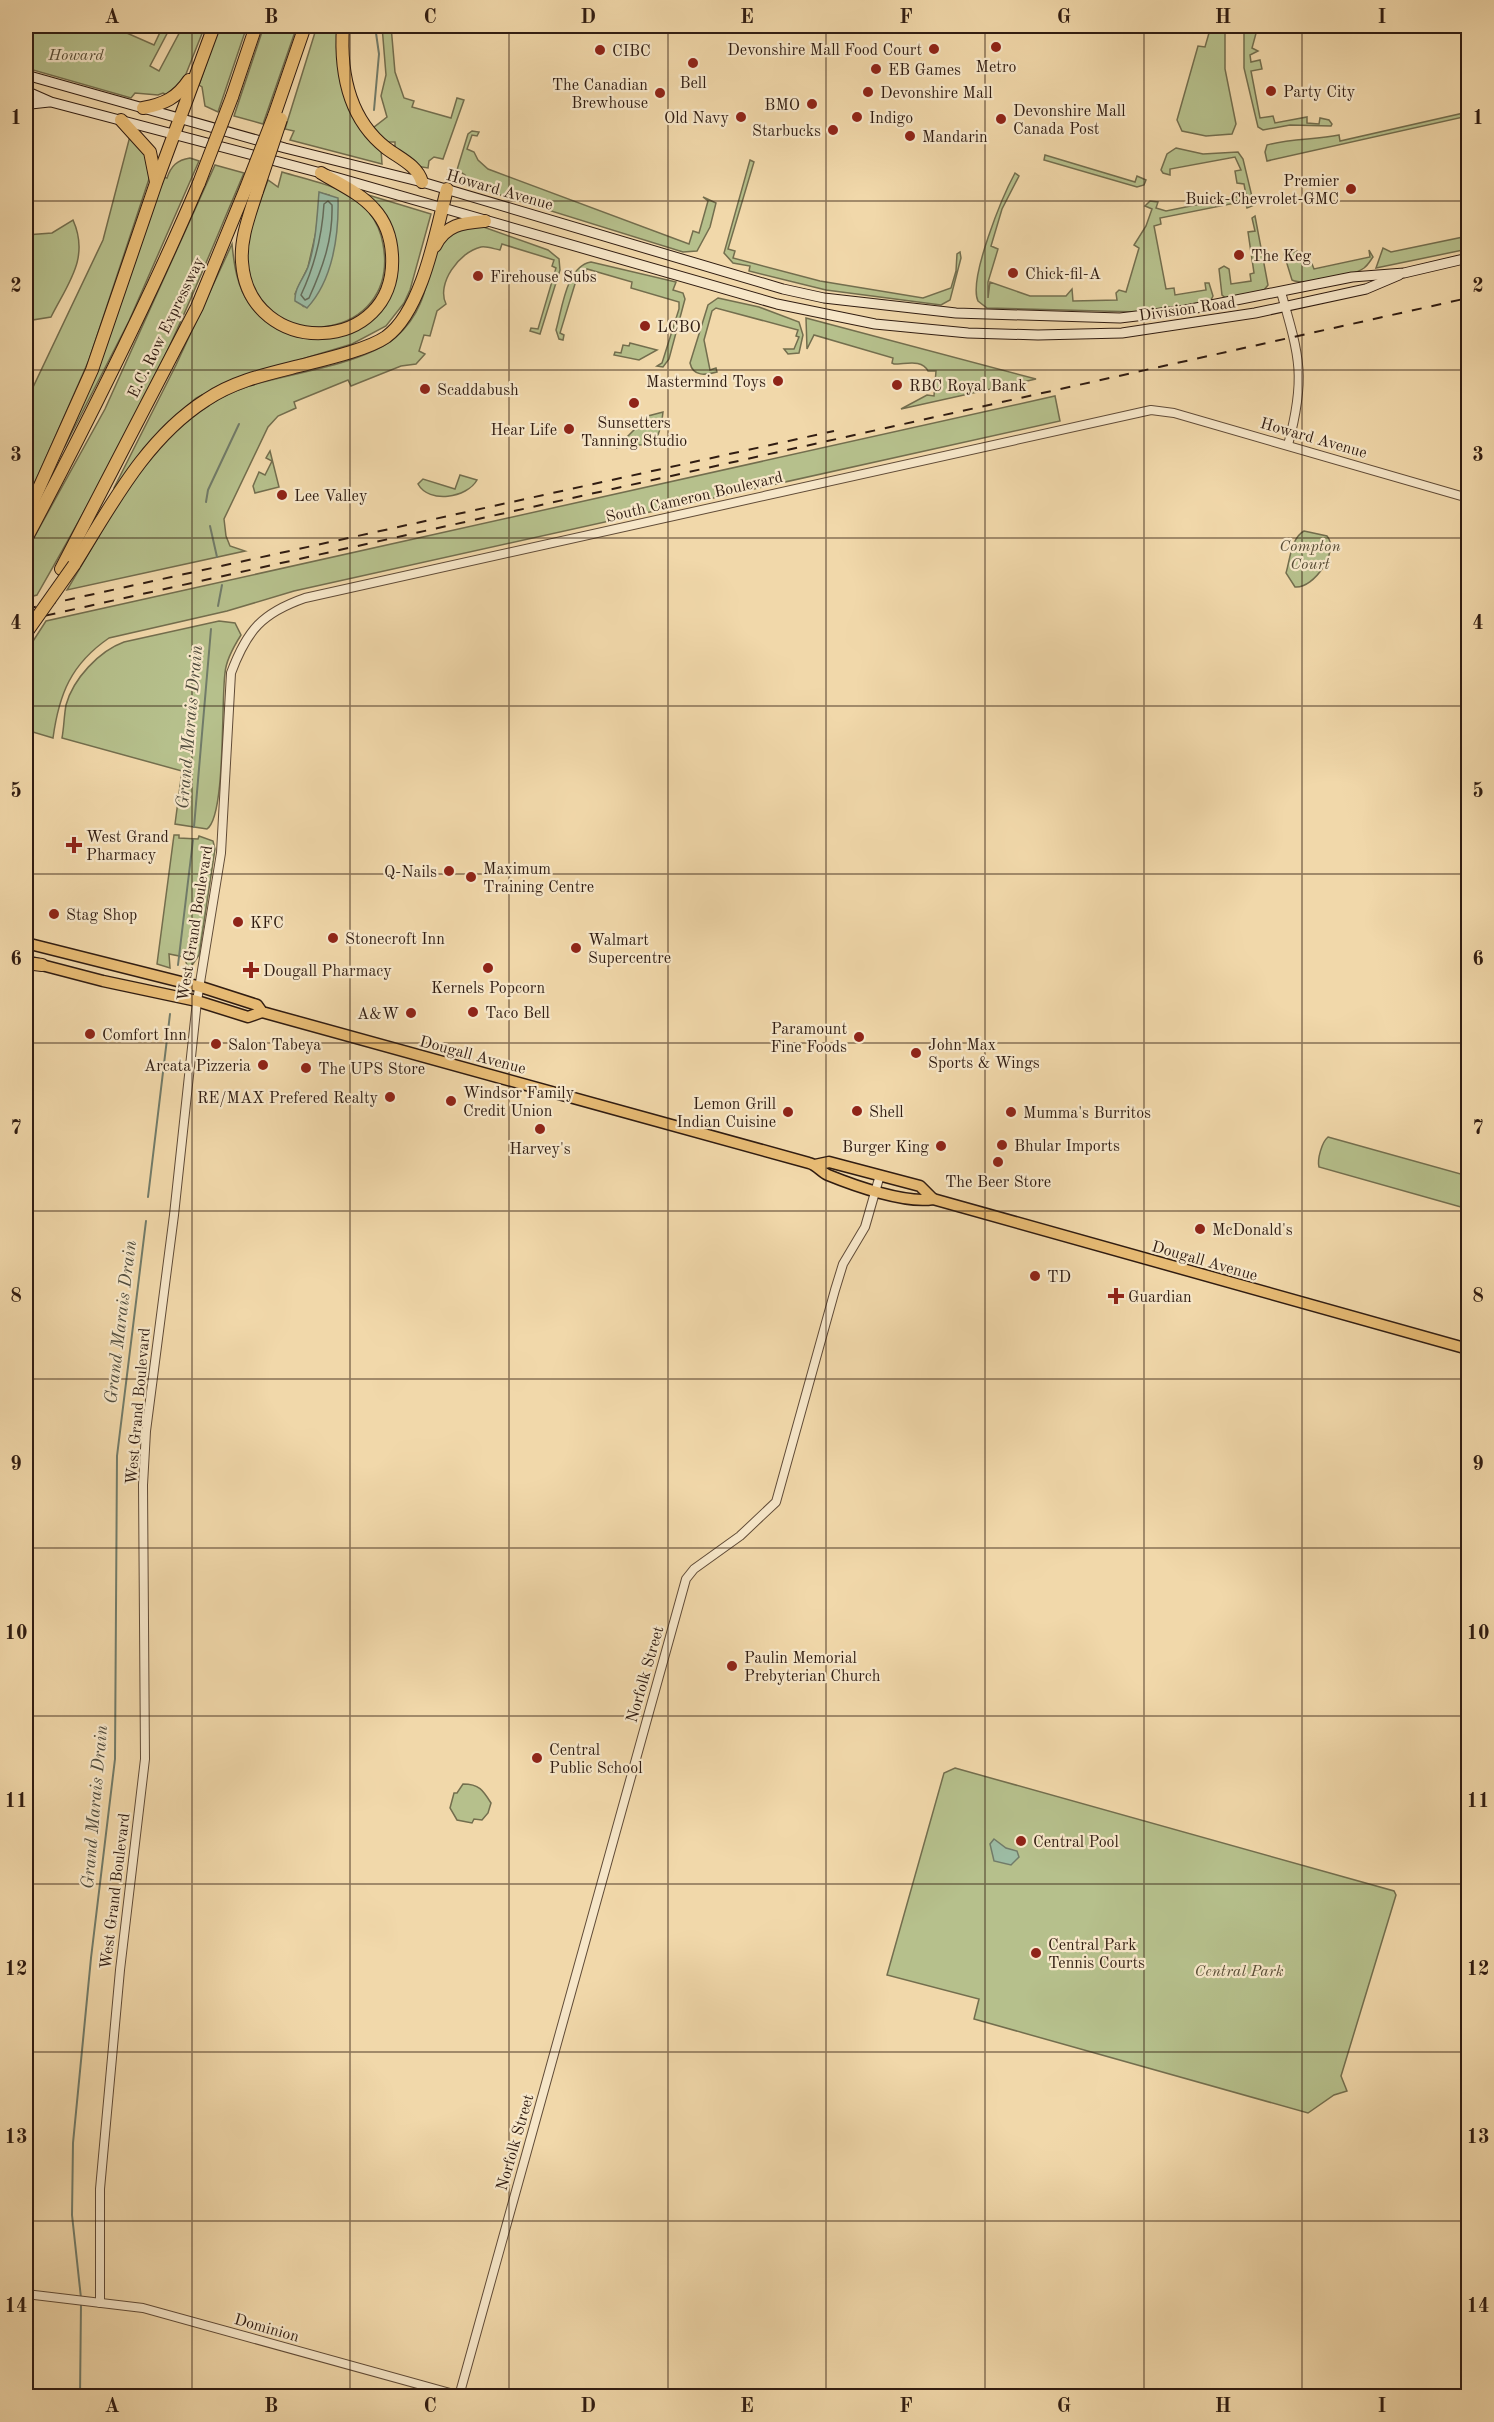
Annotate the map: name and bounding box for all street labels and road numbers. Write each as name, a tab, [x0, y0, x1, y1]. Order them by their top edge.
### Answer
street label: Howard Avenue	[444, 168, 555, 214]
street label: E.C. Row Expressway	[126, 254, 208, 401]
street label: Division Road	[1138, 295, 1237, 325]
street label: Howard Avenue	[1258, 416, 1369, 462]
street label: South Cameron Boulevard	[604, 470, 785, 526]
street label: West Grand Boulevard	[176, 844, 216, 1002]
street label: Dougall Avenue	[418, 1034, 527, 1078]
street label: Dougall Avenue	[1150, 1239, 1259, 1285]
street label: West Grand Boulevard	[124, 1327, 154, 1485]
street label: Norfolk Street	[625, 1624, 667, 1725]
street label: West Grand Boulevard	[98, 1812, 134, 1970]
street label: Norfolk Street	[495, 2092, 537, 2193]
street label: Dominion	[232, 2312, 301, 2346]

